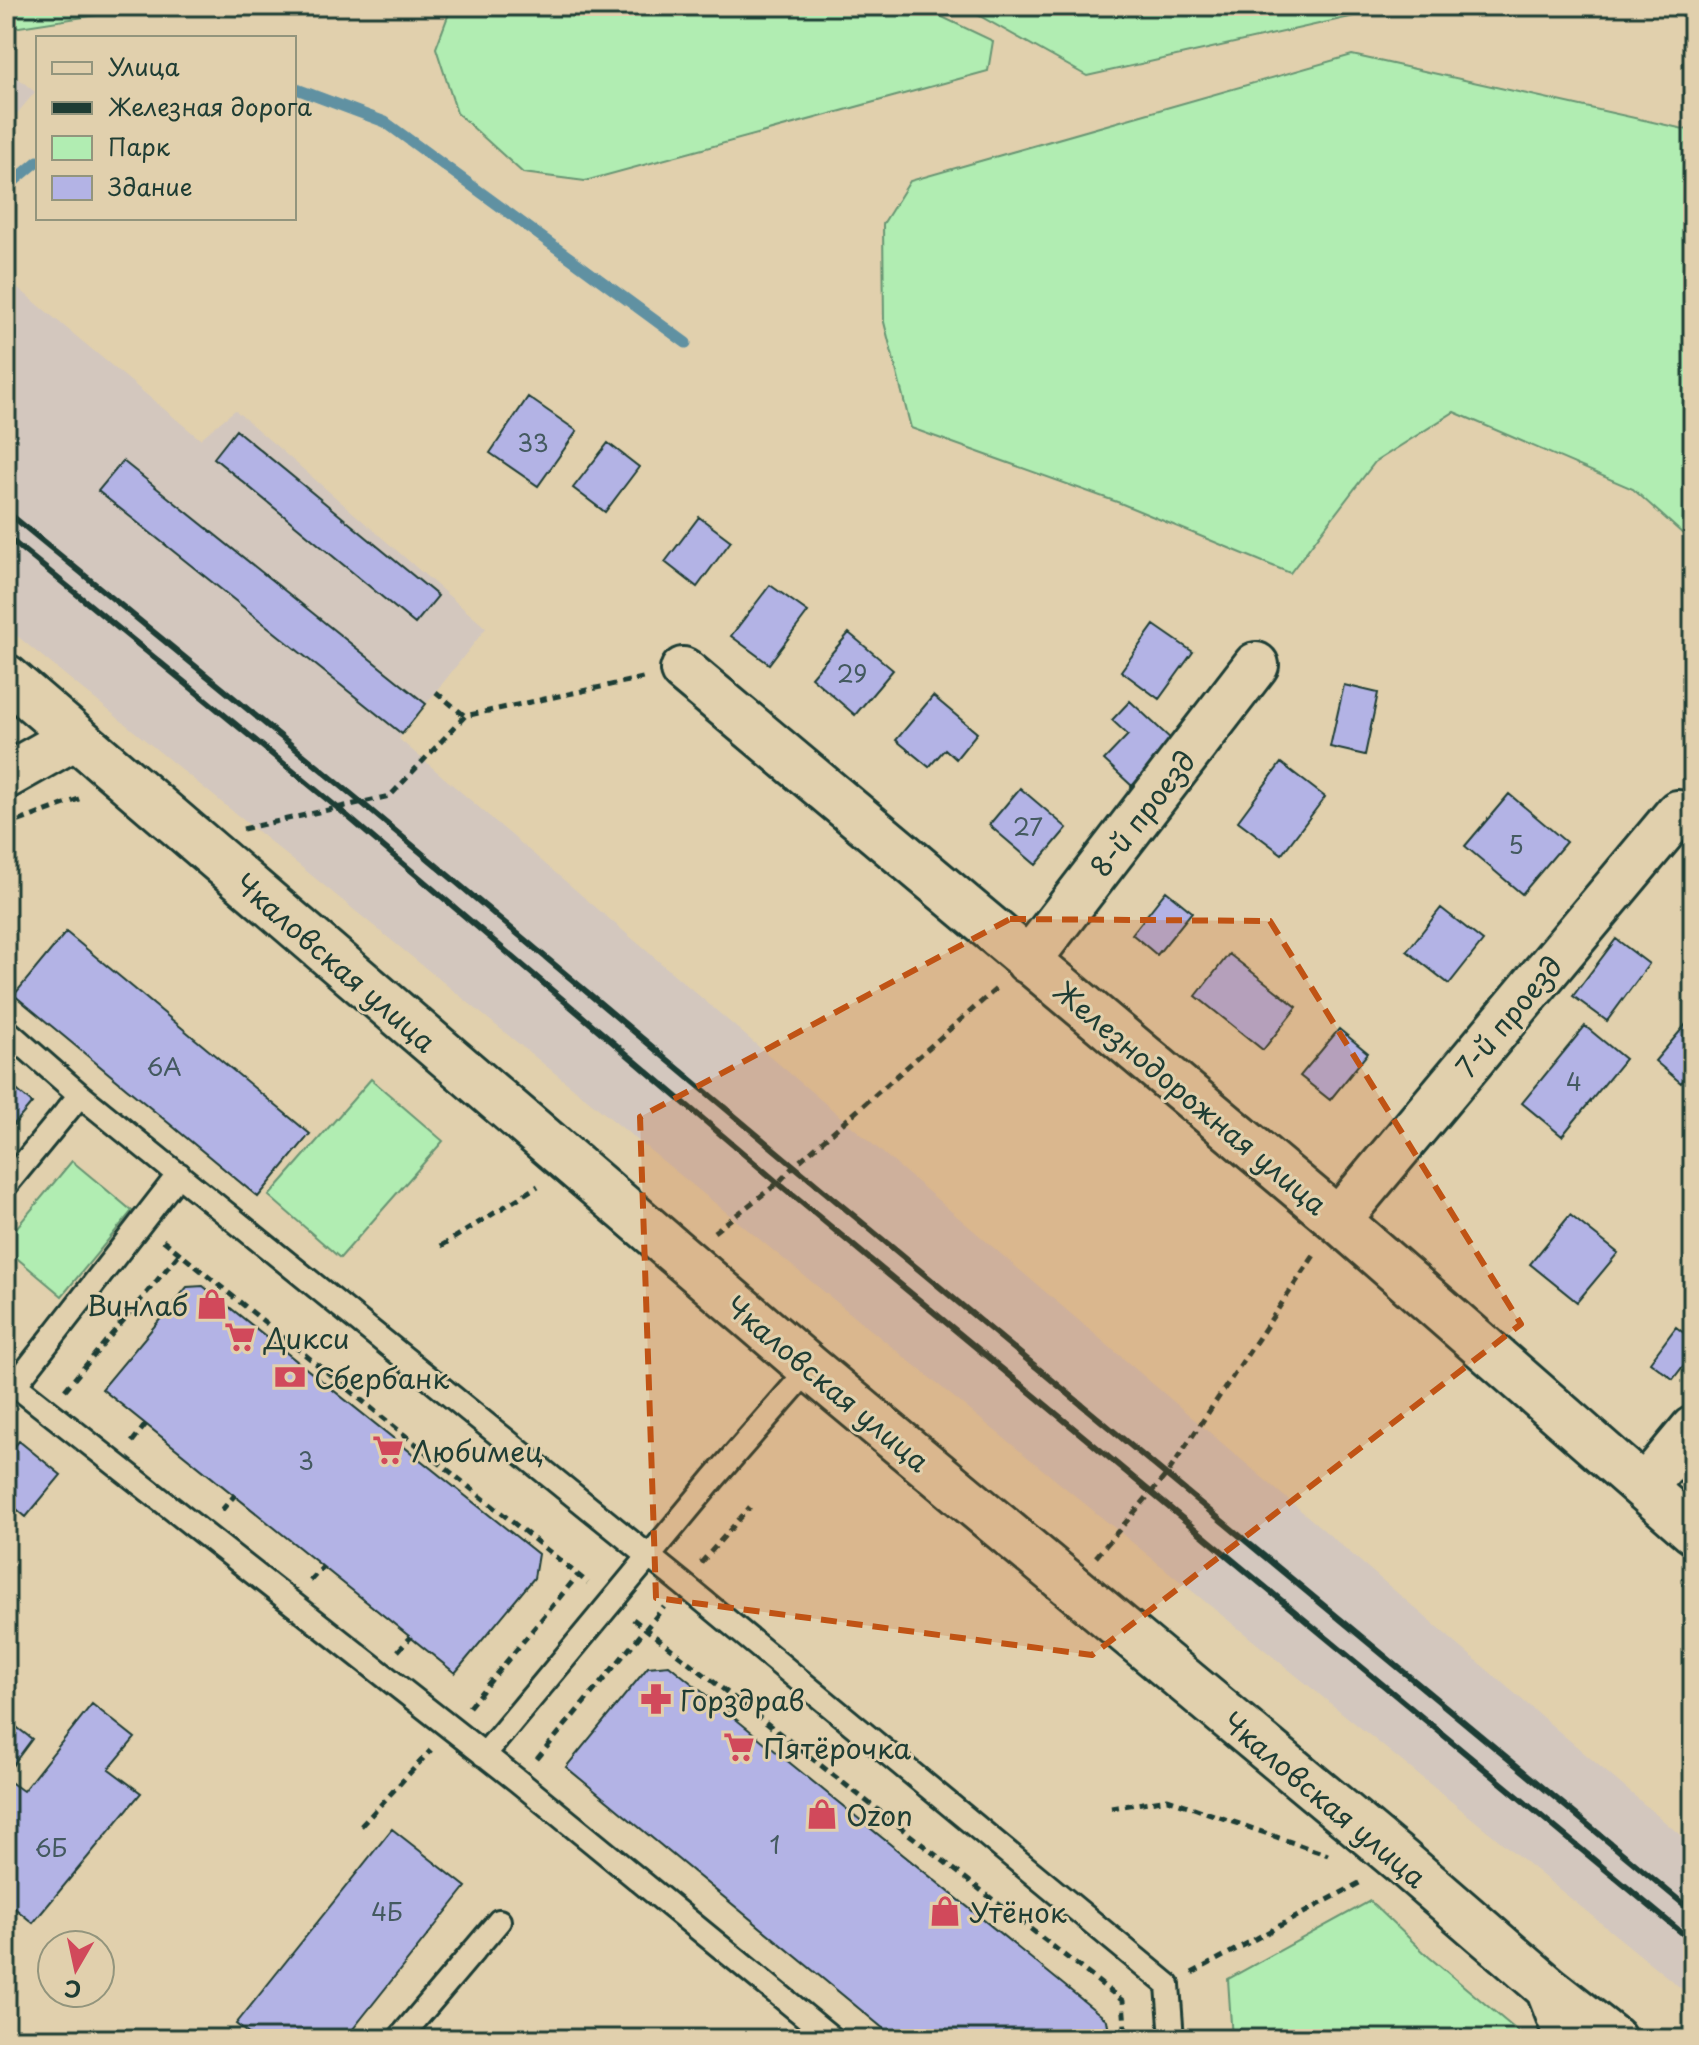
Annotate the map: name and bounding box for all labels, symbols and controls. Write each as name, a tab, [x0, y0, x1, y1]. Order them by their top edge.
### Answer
legend	[36, 36, 296, 220]
text: Улица	[108, 48, 180, 84]
text: Железная дорога	[108, 88, 312, 124]
text: Парк	[108, 128, 171, 164]
text: Здание	[108, 168, 193, 204]
house number: 33	[517, 424, 549, 460]
house number: 29	[837, 655, 867, 691]
street label: 8-й проезд	[1079, 741, 1205, 885]
house number: 27	[1013, 808, 1043, 844]
house number: 5	[1508, 826, 1524, 862]
street label: Чкаловская улица	[226, 862, 447, 1062]
street label: 7-й проезд	[1444, 946, 1572, 1086]
street label: Железнодорожная улица	[1045, 970, 1337, 1225]
house number: 6А	[146, 1048, 182, 1084]
house number: 4	[1566, 1063, 1582, 1099]
place label: Винлаб	[87, 1283, 188, 1326]
street label: Чкаловская улица	[717, 1285, 940, 1482]
shop icon: Винлаб	[195, 1287, 229, 1321]
place label: Дикси	[263, 1316, 350, 1359]
supermarket icon: Дикси	[223, 1320, 257, 1354]
place label: Сбербанк	[314, 1356, 449, 1399]
bank icon: Сбербанк	[273, 1360, 307, 1394]
place label: Любимец	[412, 1429, 543, 1472]
supermarket icon: Любимец	[371, 1433, 405, 1467]
house number: 3	[298, 1442, 314, 1478]
place label: Горздрав	[680, 1678, 805, 1721]
pharmacy icon: Горздрав	[639, 1682, 673, 1716]
street label: Чкаловская улица	[1214, 1701, 1437, 1898]
place label: Пятёрочка	[763, 1726, 912, 1769]
supermarket icon: Пятёрочка	[722, 1730, 756, 1764]
place label: Ozon	[846, 1793, 913, 1836]
shop icon: Ozon	[805, 1797, 839, 1831]
house number: 1	[770, 1826, 780, 1862]
house number: 6Б	[35, 1829, 67, 1865]
place label: Утёнок	[969, 1890, 1067, 1933]
house number: 4Б	[371, 1893, 403, 1929]
shop icon: Утёнок	[928, 1894, 962, 1928]
north arrow	[36, 1929, 116, 2009]
text: С	[62, 1973, 83, 2008]

